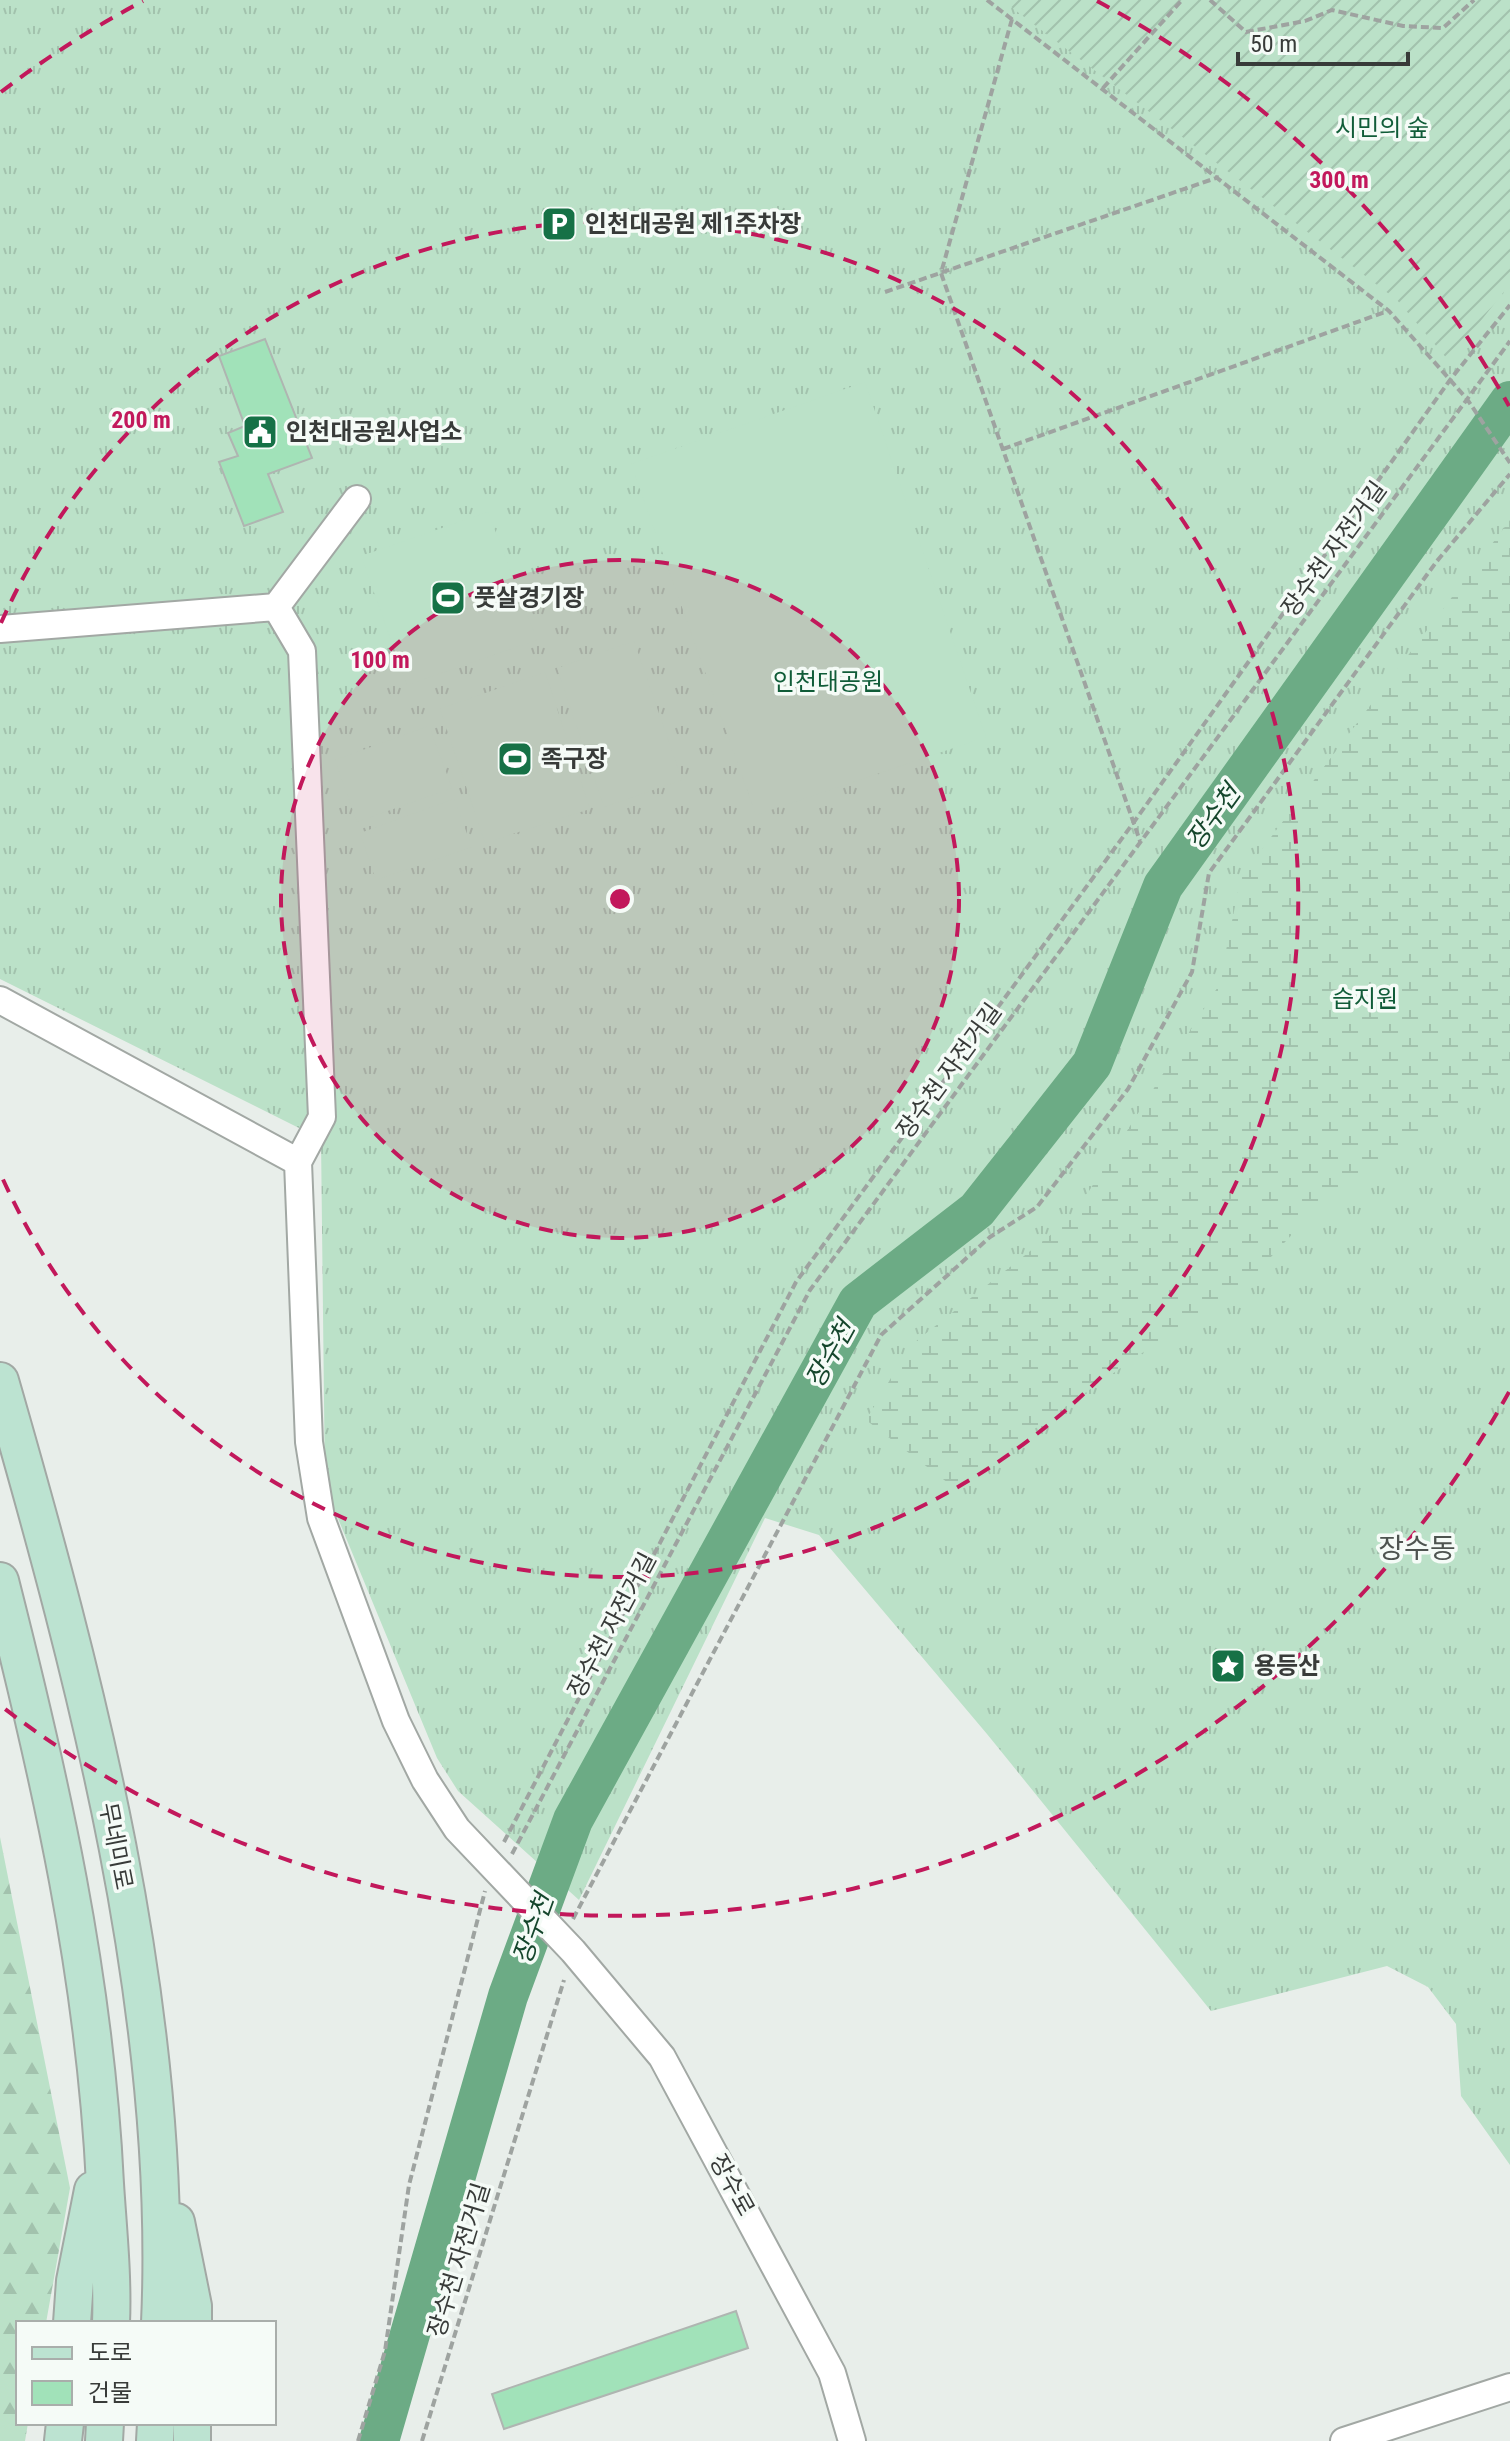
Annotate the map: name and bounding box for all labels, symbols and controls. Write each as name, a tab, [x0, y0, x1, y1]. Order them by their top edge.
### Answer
scale bar	[1238, 16, 1408, 66]
text: 50 m	[1250, 30, 1297, 58]
park label: 시민의 숲	[1335, 114, 1429, 142]
text: 300 m	[1309, 166, 1369, 194]
parking icon: 인천대공원 제1주차장	[540, 205, 578, 243]
place label: 인천대공원 제1주차장	[585, 210, 801, 238]
text: 200 m	[111, 406, 171, 434]
public building icon: 인천대공원사업소	[241, 413, 279, 451]
place label: 인천대공원사업소	[286, 418, 463, 446]
street label: 장수천 자전거길	[1276, 476, 1392, 622]
sports icon: 풋살경기장	[429, 579, 467, 617]
place label: 풋살경기장	[474, 584, 584, 612]
text: 100 m	[350, 646, 410, 674]
park label: 인천대공원	[773, 668, 883, 696]
sports icon: 족구장	[496, 740, 534, 778]
place label: 족구장	[541, 745, 607, 773]
water label: 장수천	[1180, 777, 1248, 855]
centre of rings	[606, 885, 634, 913]
park label: 습지원	[1332, 985, 1398, 1013]
street label: 장수천 자전거길	[891, 998, 1007, 1144]
water label: 장수천	[799, 1313, 862, 1393]
district label: 장수동	[1378, 1532, 1456, 1565]
street label: 장수천 자전거길	[562, 1548, 662, 1702]
place icon: 용등산	[1209, 1647, 1247, 1685]
place label: 용등산	[1254, 1652, 1320, 1680]
street label: 무네미로	[94, 1800, 138, 1892]
water label: 장수천	[507, 1887, 560, 1968]
street label: 장수로	[704, 2149, 760, 2221]
street label: 장수천 자전거길	[422, 2179, 496, 2341]
legend	[16, 2321, 276, 2425]
text: 도로	[88, 2339, 132, 2367]
text: 건물	[88, 2379, 132, 2407]

